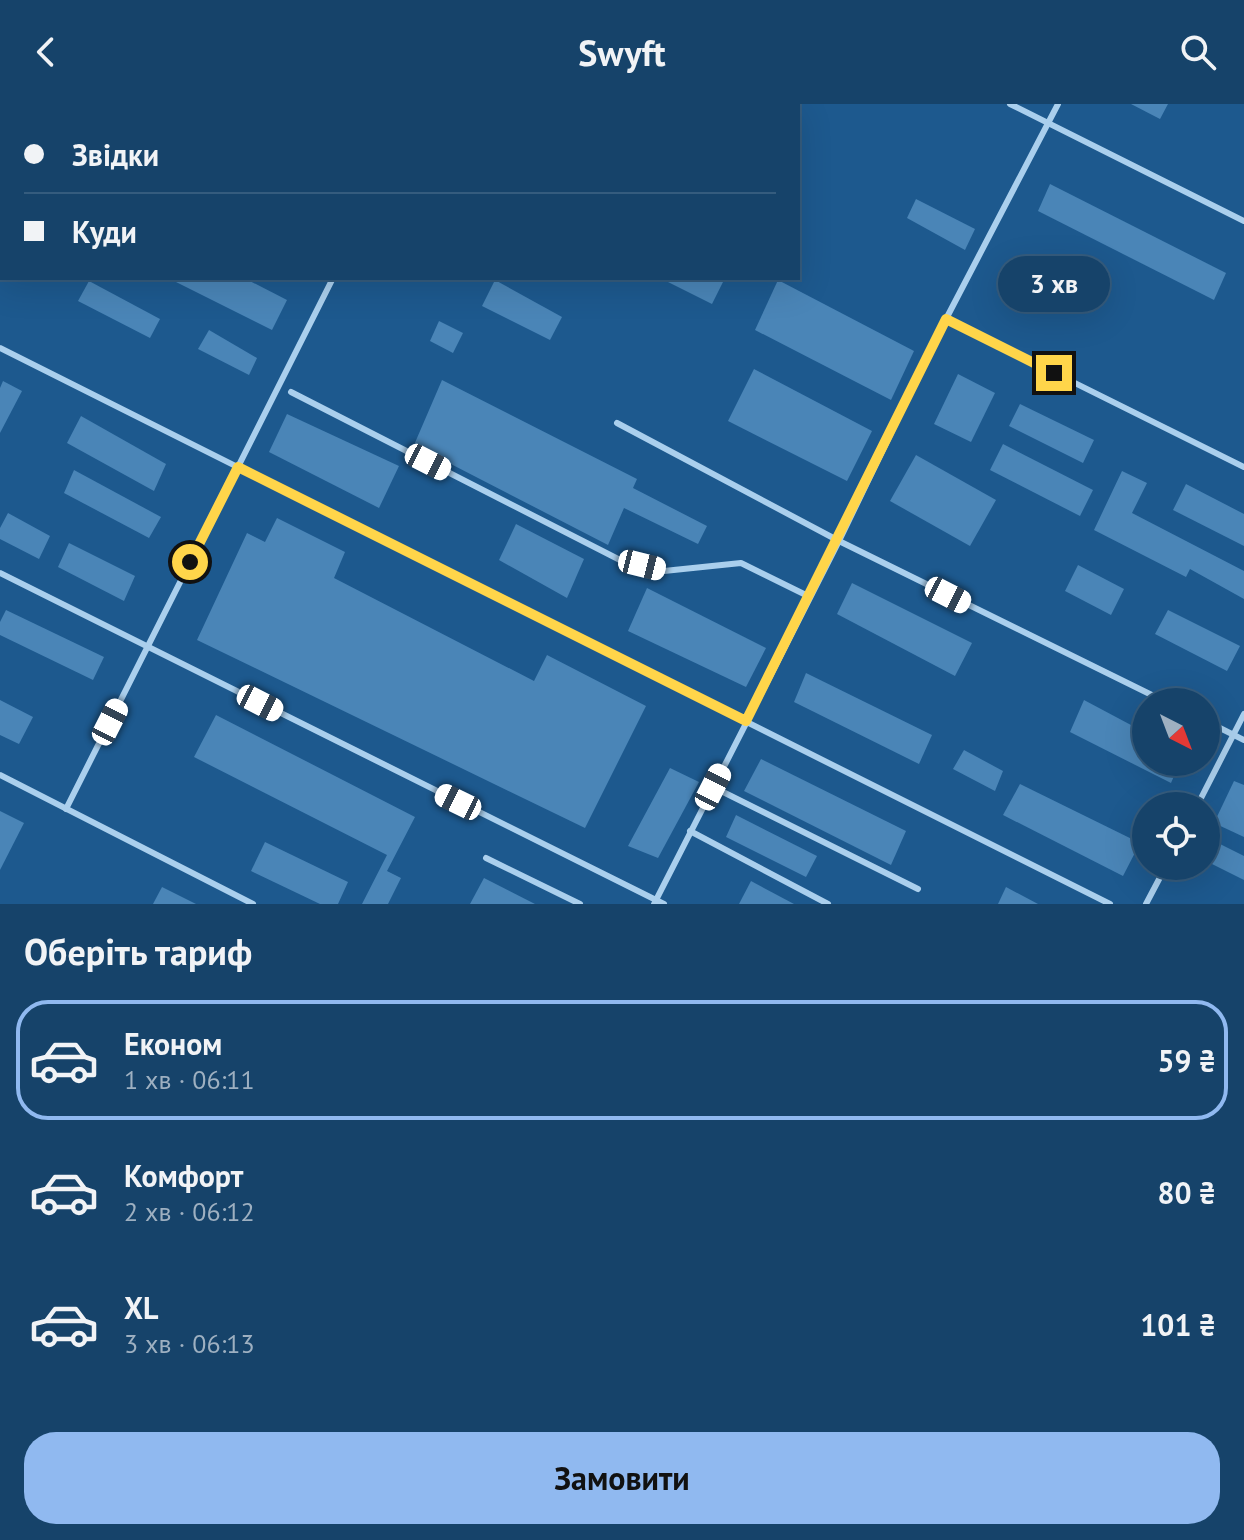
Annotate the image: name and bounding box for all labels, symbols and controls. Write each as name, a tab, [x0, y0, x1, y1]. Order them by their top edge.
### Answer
text: Swyft	[578, 29, 666, 76]
icon: back	[24, 30, 68, 74]
icon: search	[1176, 30, 1220, 74]
text: Звідки	[72, 135, 159, 174]
text: Куди	[72, 212, 137, 251]
callout: 3 хв	[998, 257, 1110, 313]
text: 3 хв	[1030, 267, 1078, 300]
route end	[1036, 355, 1072, 391]
car	[401, 440, 455, 484]
route start	[172, 544, 208, 580]
car	[616, 548, 668, 582]
car	[921, 573, 975, 617]
car	[233, 681, 287, 725]
north arrow	[1132, 688, 1220, 776]
map controls	[1132, 688, 1220, 880]
car	[88, 695, 132, 749]
car	[691, 760, 735, 814]
car	[431, 781, 485, 823]
button: locate	[1132, 792, 1220, 880]
text: Оберіть тариф	[24, 928, 252, 975]
icon: car	[28, 1024, 100, 1096]
text: Економ	[124, 1024, 222, 1063]
text: 59 ₴	[1157, 1041, 1216, 1080]
text: 1 хв · 06:11	[124, 1063, 255, 1096]
icon: car	[28, 1156, 100, 1228]
text: Комфорт	[124, 1156, 243, 1195]
text: 80 ₴	[1157, 1173, 1216, 1212]
text: 2 хв · 06:12	[124, 1195, 255, 1228]
icon: car	[28, 1288, 100, 1360]
text: XL	[124, 1288, 158, 1327]
text: 101 ₴	[1140, 1305, 1216, 1344]
text: 3 хв · 06:13	[124, 1327, 255, 1360]
button: Замовити	[24, 1432, 1220, 1524]

